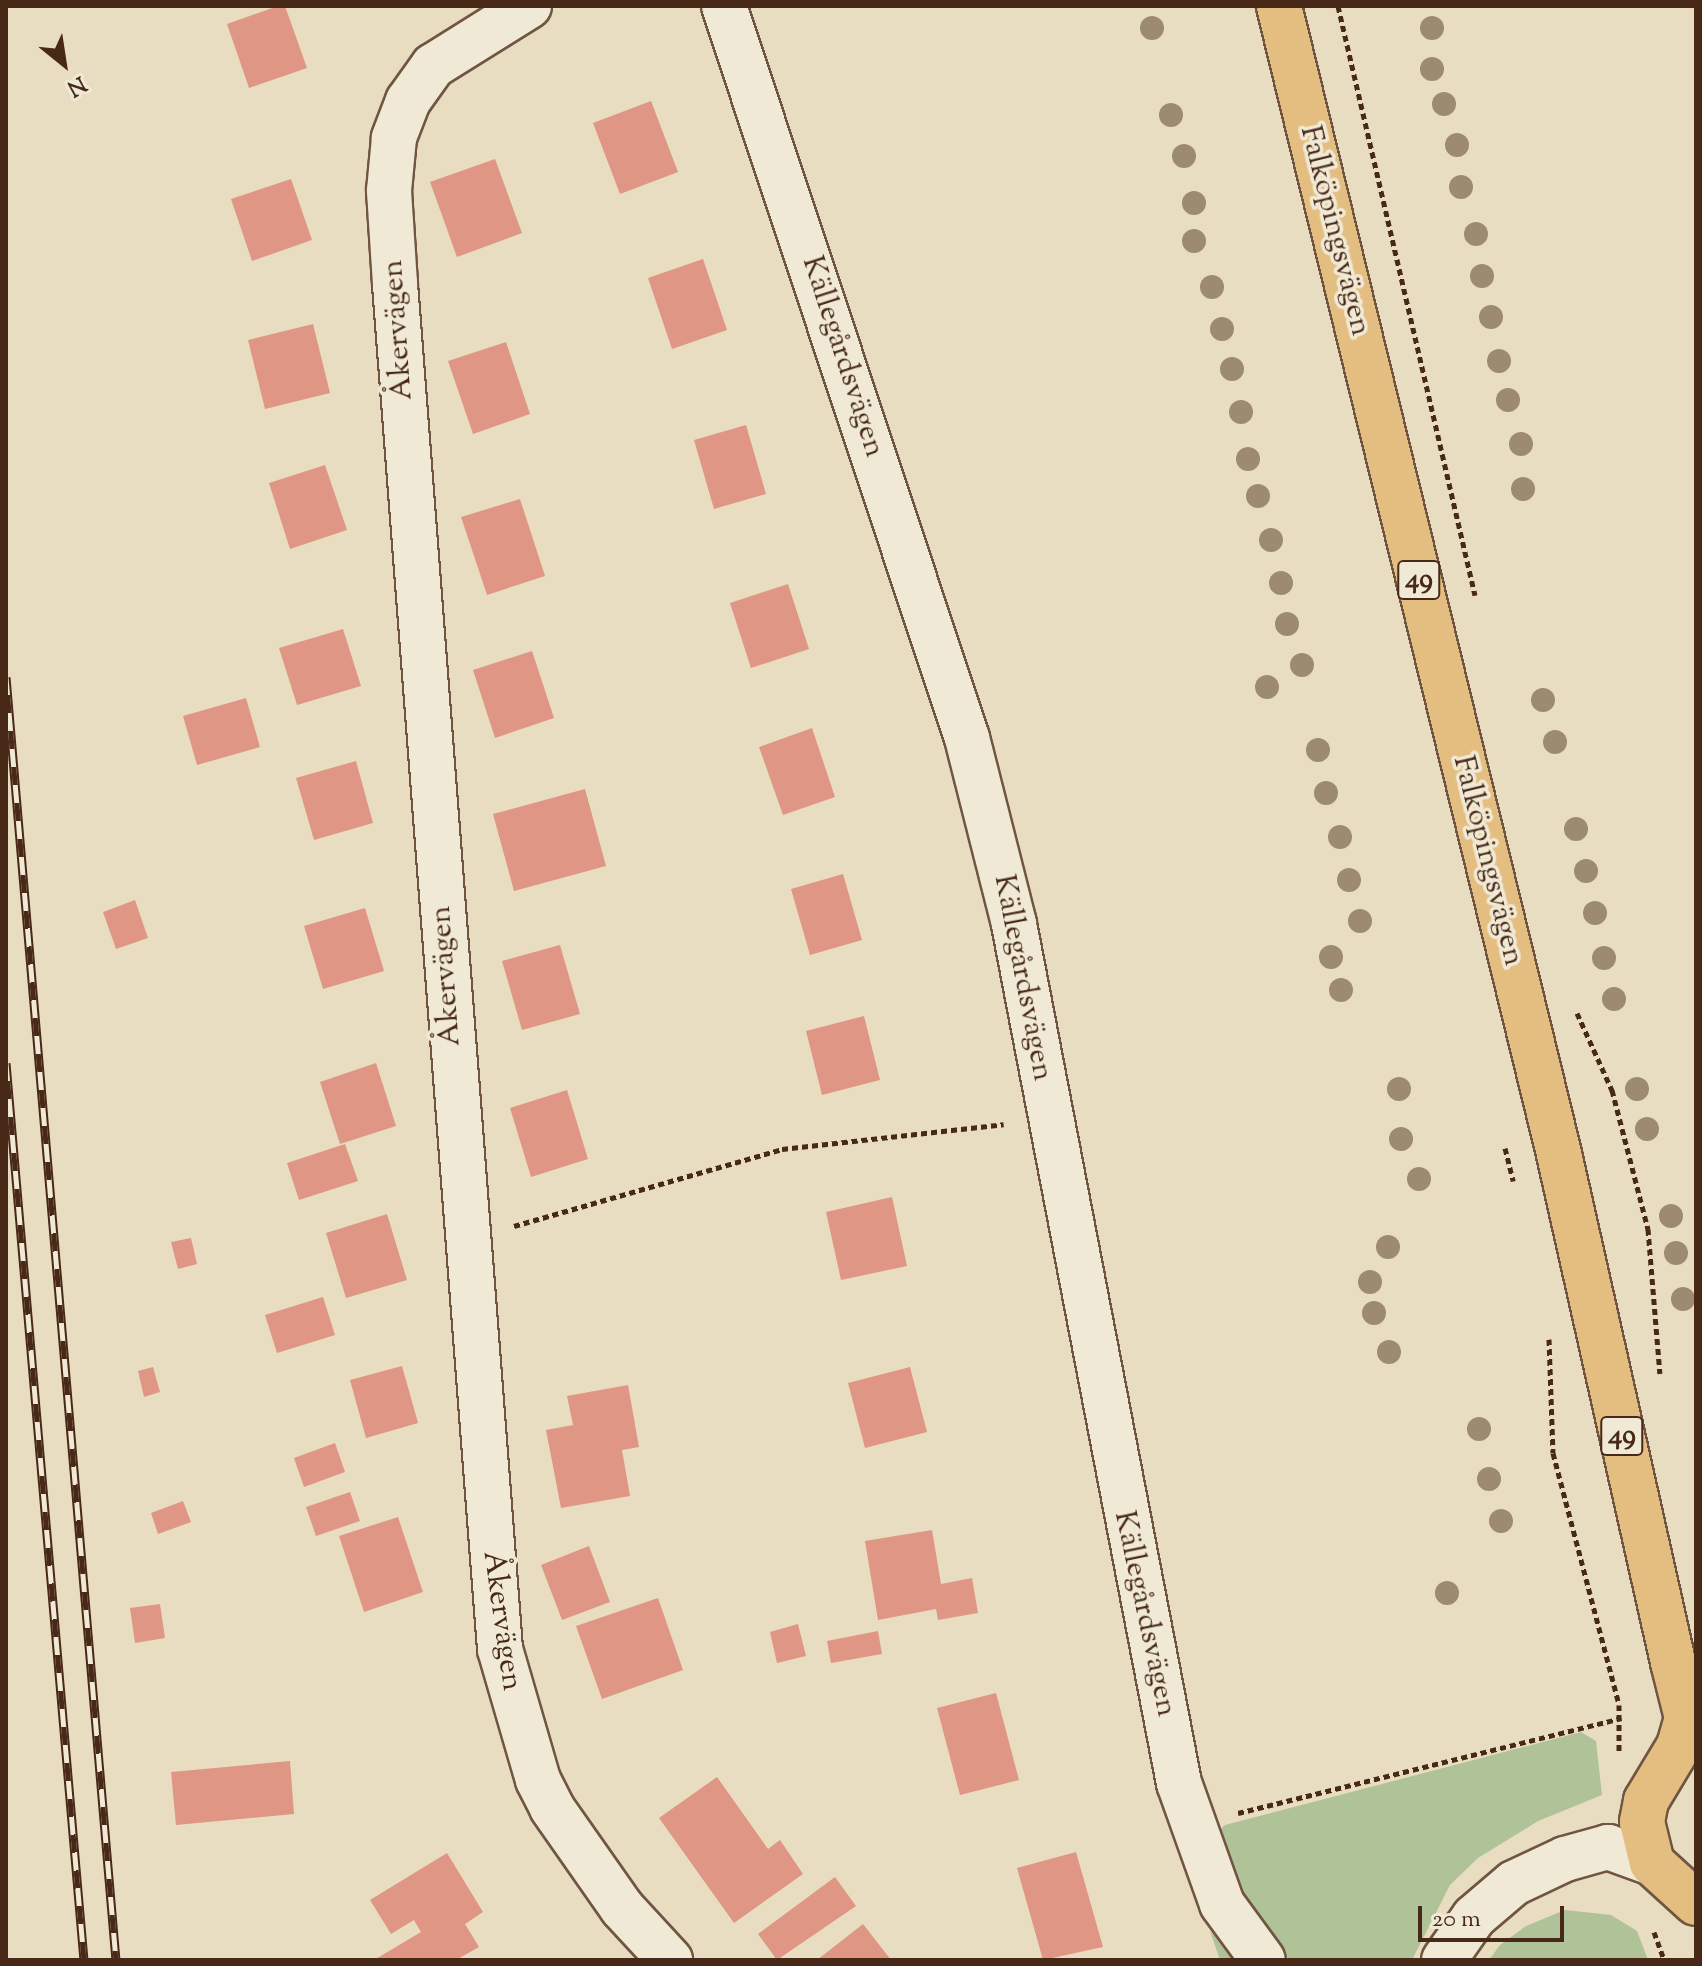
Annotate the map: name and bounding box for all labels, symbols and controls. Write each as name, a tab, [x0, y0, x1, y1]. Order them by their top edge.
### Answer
north arrow	[24, 24, 104, 104]
text: N	[60, 67, 92, 103]
street label: Falköpingsvägen	[1291, 122, 1377, 340]
street label: Källegårdsvägen	[793, 252, 891, 462]
street label: Åkervägen	[376, 259, 422, 401]
road number: 49	[1397, 556, 1441, 604]
street label: Falköpingsvägen	[1444, 752, 1530, 970]
street label: Källegårdsvägen	[984, 872, 1060, 1084]
street label: Åkervägen	[424, 905, 470, 1047]
road number: 49	[1600, 1412, 1644, 1460]
street label: Källegårdsvägen	[1105, 1508, 1183, 1720]
street label: Åkervägen	[473, 1549, 529, 1693]
scale bar	[1422, 1890, 1568, 1940]
text: 20 m	[1432, 1903, 1481, 1937]

